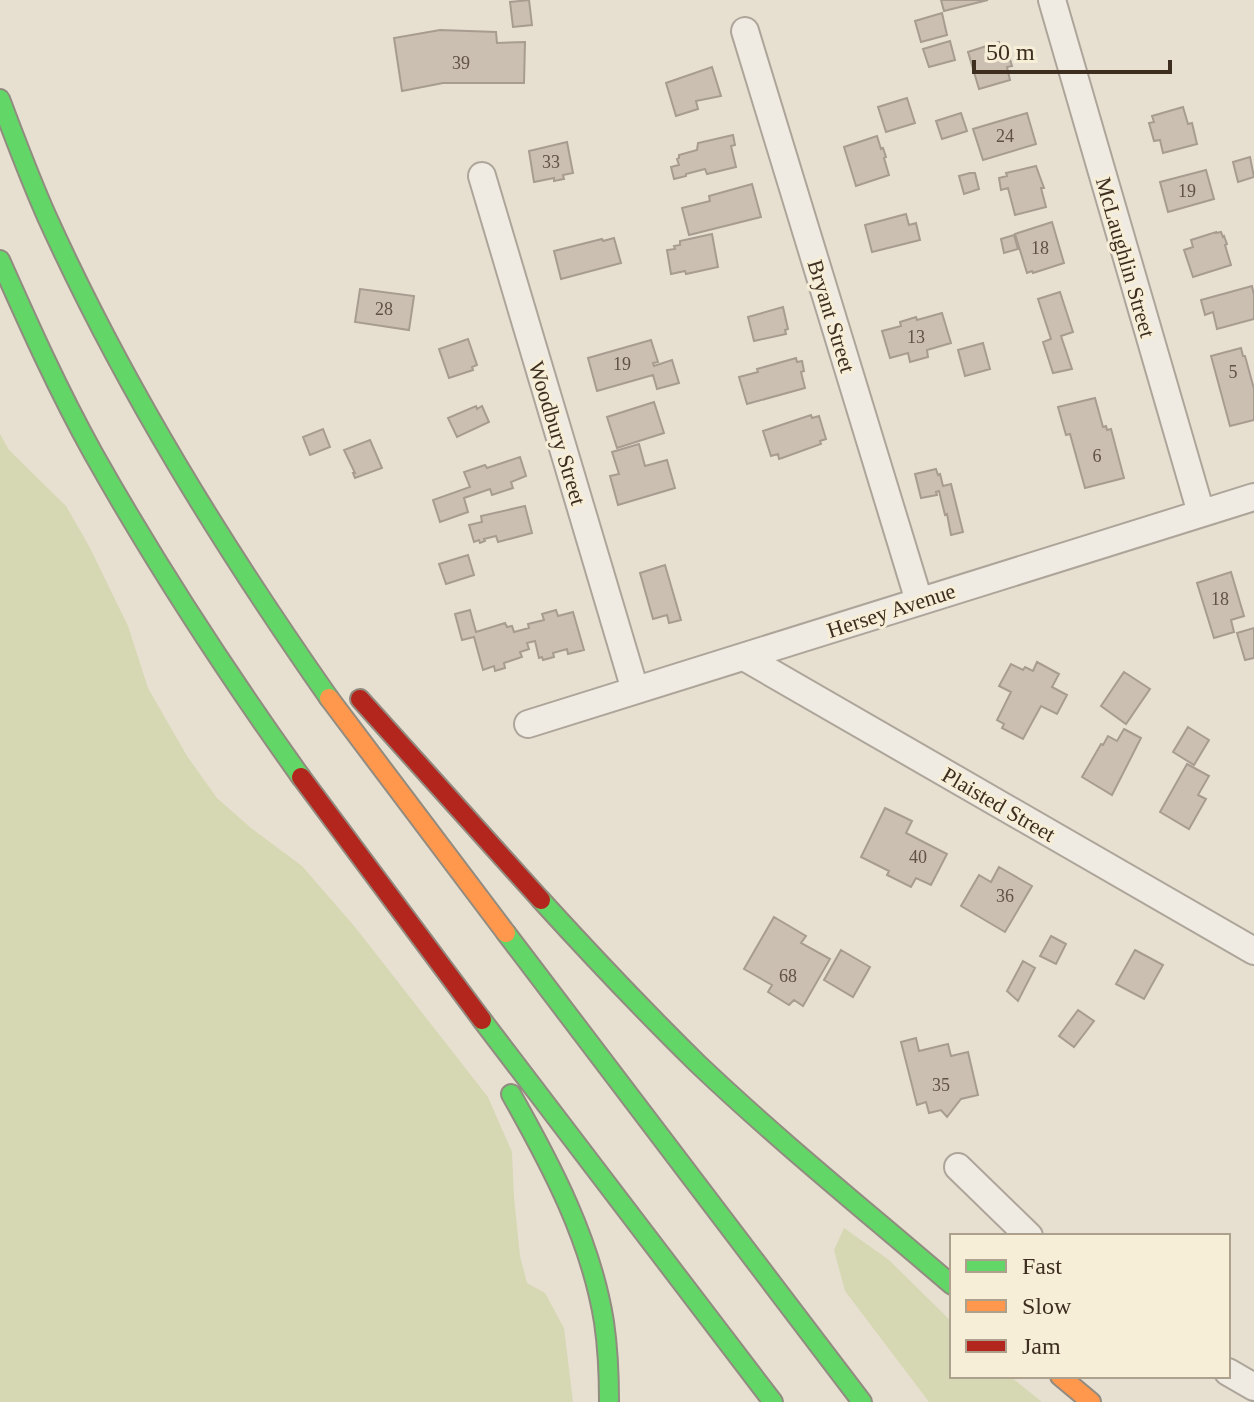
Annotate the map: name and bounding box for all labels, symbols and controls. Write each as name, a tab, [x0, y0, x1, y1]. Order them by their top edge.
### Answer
scale bar	[974, 24, 1170, 74]
text: 50 m	[986, 39, 1035, 65]
house number: 39	[452, 53, 470, 73]
house number: 24	[996, 126, 1014, 146]
house number: 33	[542, 152, 560, 172]
street label: McLaughlin Street	[1091, 174, 1160, 340]
house number: 19	[1178, 181, 1196, 201]
house number: 18	[1031, 238, 1049, 258]
street label: Bryant Street	[803, 257, 861, 376]
house number: 28	[375, 299, 393, 319]
house number: 13	[907, 327, 925, 347]
house number: 19	[613, 354, 631, 374]
street label: Woodbury Street	[524, 358, 591, 508]
house number: 5	[1229, 362, 1238, 382]
house number: 6	[1093, 446, 1102, 466]
street label: Hersey Avenue	[824, 578, 958, 643]
house number: 18	[1211, 589, 1229, 609]
street label: Plaisted Street	[938, 762, 1060, 847]
house number: 40	[909, 847, 927, 867]
house number: 36	[996, 886, 1014, 906]
house number: 68	[779, 966, 797, 986]
house number: 35	[932, 1075, 950, 1095]
legend	[950, 1234, 1230, 1378]
text: Fast	[1022, 1253, 1062, 1279]
text: Slow	[1022, 1293, 1072, 1319]
text: Jam	[1022, 1333, 1061, 1359]

